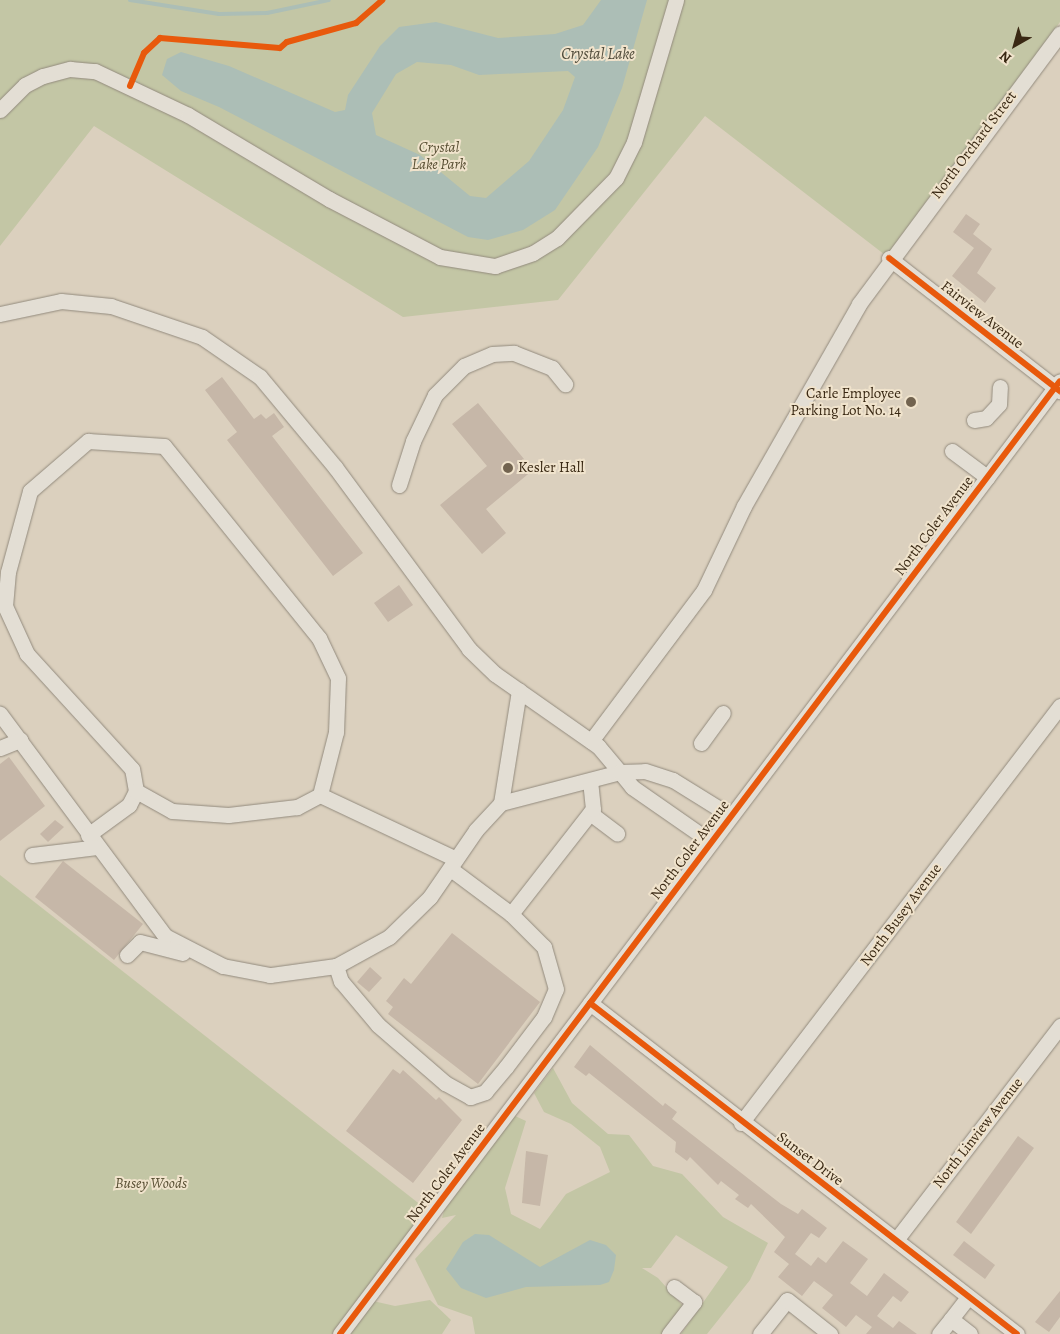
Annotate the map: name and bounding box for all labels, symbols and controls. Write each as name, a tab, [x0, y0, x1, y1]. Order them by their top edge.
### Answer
north arrow	[990, 20, 1040, 70]
water label: Crystal Lake	[561, 44, 635, 64]
text: N	[996, 47, 1015, 68]
street label: North Orchard Street	[928, 87, 1020, 203]
park label: Crystal Lake Park	[412, 138, 466, 173]
street label: Fairview Avenue	[937, 277, 1027, 353]
place label: Carle Employee Parking Lot No. 14	[790, 384, 901, 419]
marker: Carle Employee Parking Lot No. 14	[905, 396, 917, 408]
place label: Kesler Hall	[518, 459, 584, 477]
marker: Kesler Hall	[502, 462, 514, 474]
street label: North Coler Avenue	[891, 473, 977, 579]
street label: North Coler Avenue	[647, 797, 733, 903]
street label: North Busey Avenue	[857, 860, 945, 970]
street label: North Linview Avenue	[929, 1074, 1027, 1192]
street label: North Coler Avenue	[403, 1120, 489, 1226]
street label: Sunset Drive	[773, 1128, 847, 1190]
park label: Busey Woods	[115, 1175, 187, 1193]

